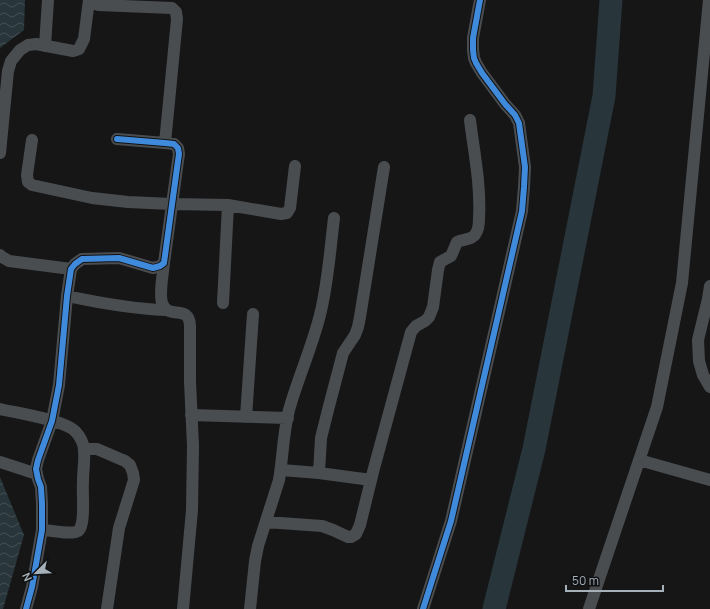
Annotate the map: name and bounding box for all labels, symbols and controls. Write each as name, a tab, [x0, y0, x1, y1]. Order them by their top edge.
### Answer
north arrow	[16, 553, 56, 593]
scale bar	[566, 567, 663, 593]
text: N	[18, 571, 35, 584]
text: 50 m	[572, 572, 599, 589]

